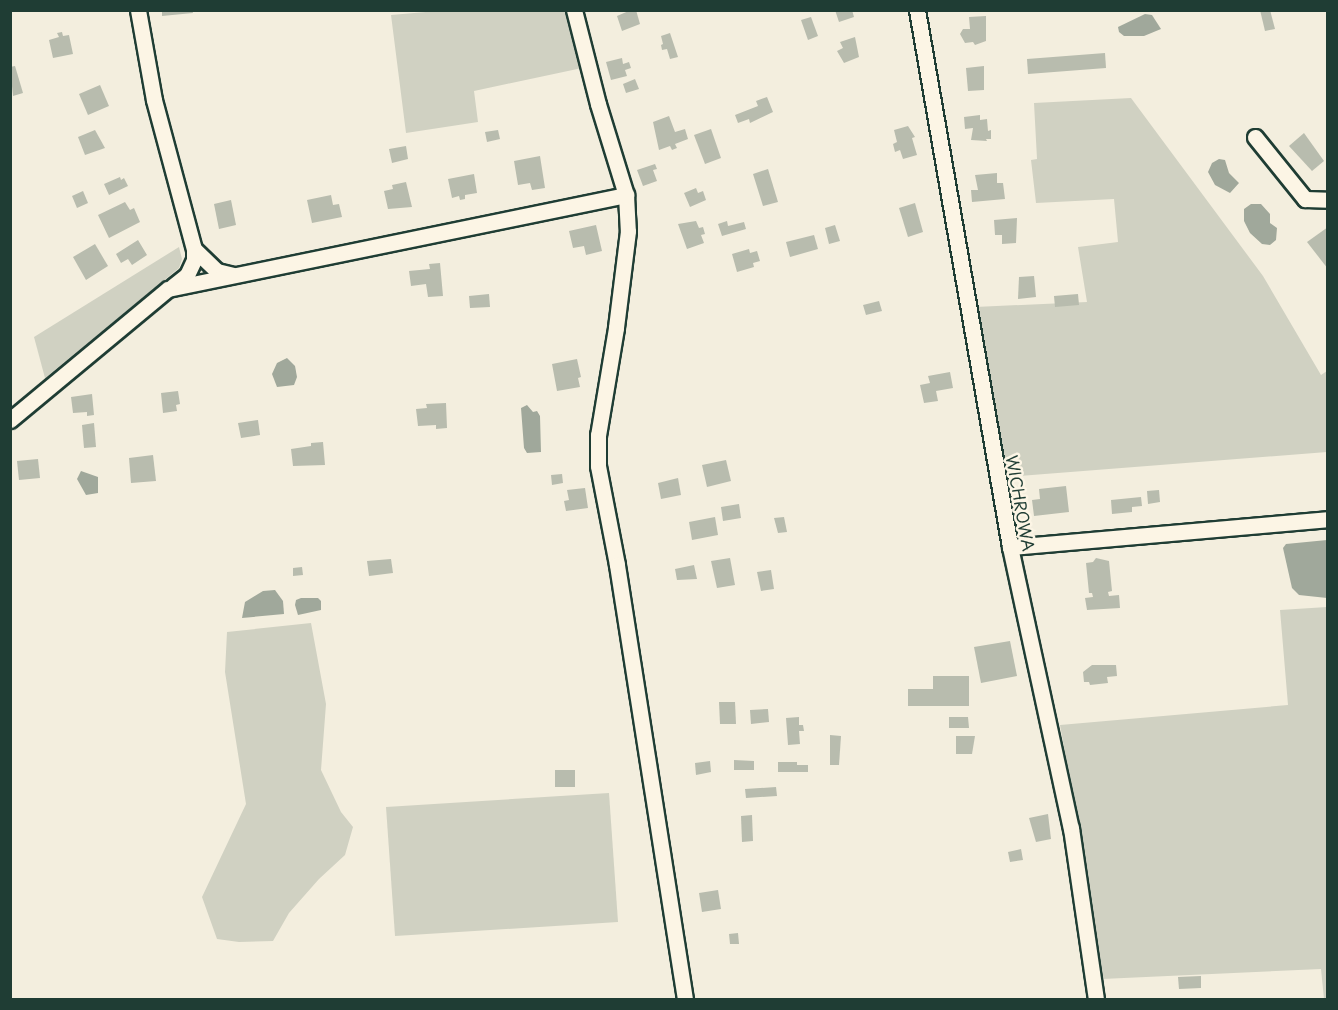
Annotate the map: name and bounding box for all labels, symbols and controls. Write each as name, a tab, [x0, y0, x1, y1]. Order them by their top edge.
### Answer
street label: WICHROWA	[1003, 453, 1039, 553]

